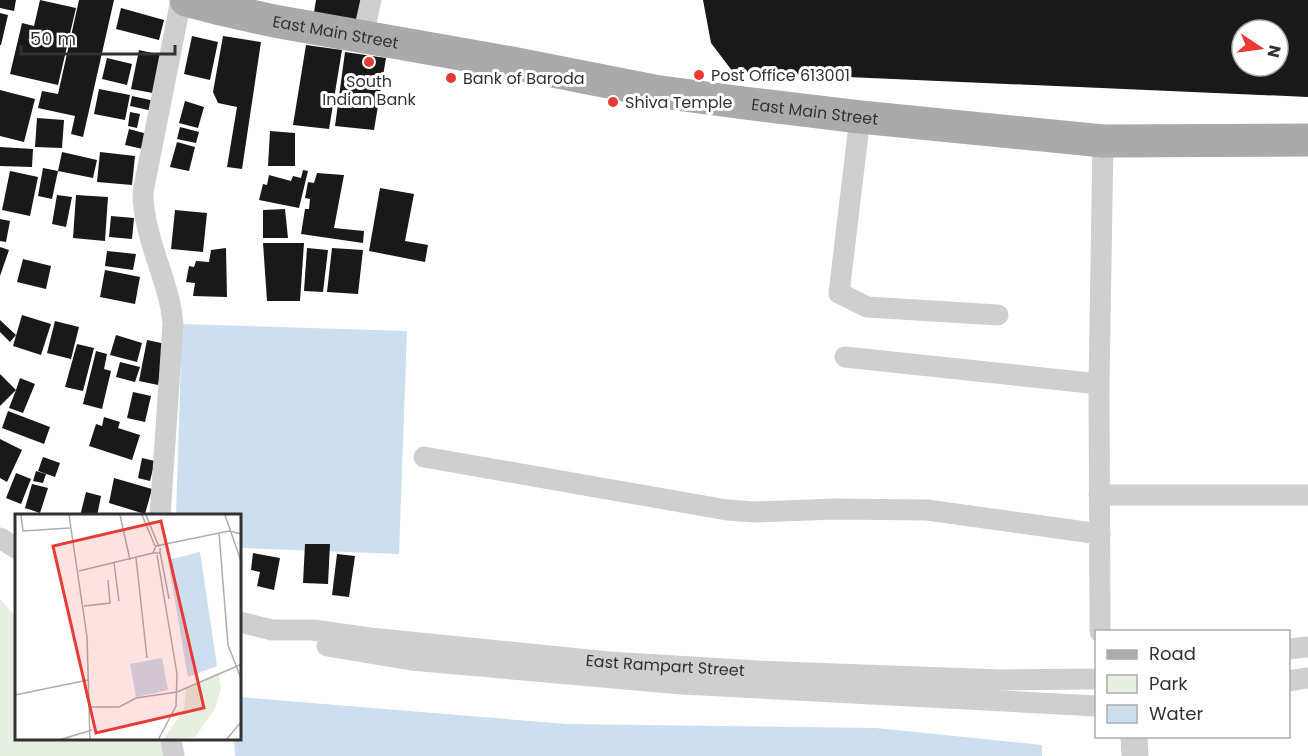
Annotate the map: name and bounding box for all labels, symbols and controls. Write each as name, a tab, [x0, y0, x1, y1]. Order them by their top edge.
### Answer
street label: East Main Street	[271, 10, 400, 55]
scale bar	[21, 18, 176, 56]
north arrow	[1230, 18, 1290, 78]
text: 50 m	[30, 26, 76, 51]
text: N	[1262, 43, 1287, 60]
marker: South Indian Bank	[362, 55, 376, 69]
place label: Post Office 613001	[711, 64, 850, 87]
place label: Bank of Baroda	[463, 67, 585, 90]
marker: Post Office 613001	[692, 68, 706, 82]
place label: South Indian Bank	[322, 70, 416, 111]
marker: Bank of Baroda	[444, 71, 458, 85]
place label: Shiva Temple	[625, 91, 732, 114]
street label: East Main Street	[750, 93, 879, 131]
marker: Shiva Temple	[606, 95, 620, 109]
inset map	[15, 514, 242, 741]
legend	[1095, 630, 1290, 738]
text: Road	[1149, 641, 1196, 666]
street label: East Rampart Street	[585, 649, 745, 682]
text: Park	[1149, 671, 1188, 696]
text: Water	[1149, 701, 1203, 726]

